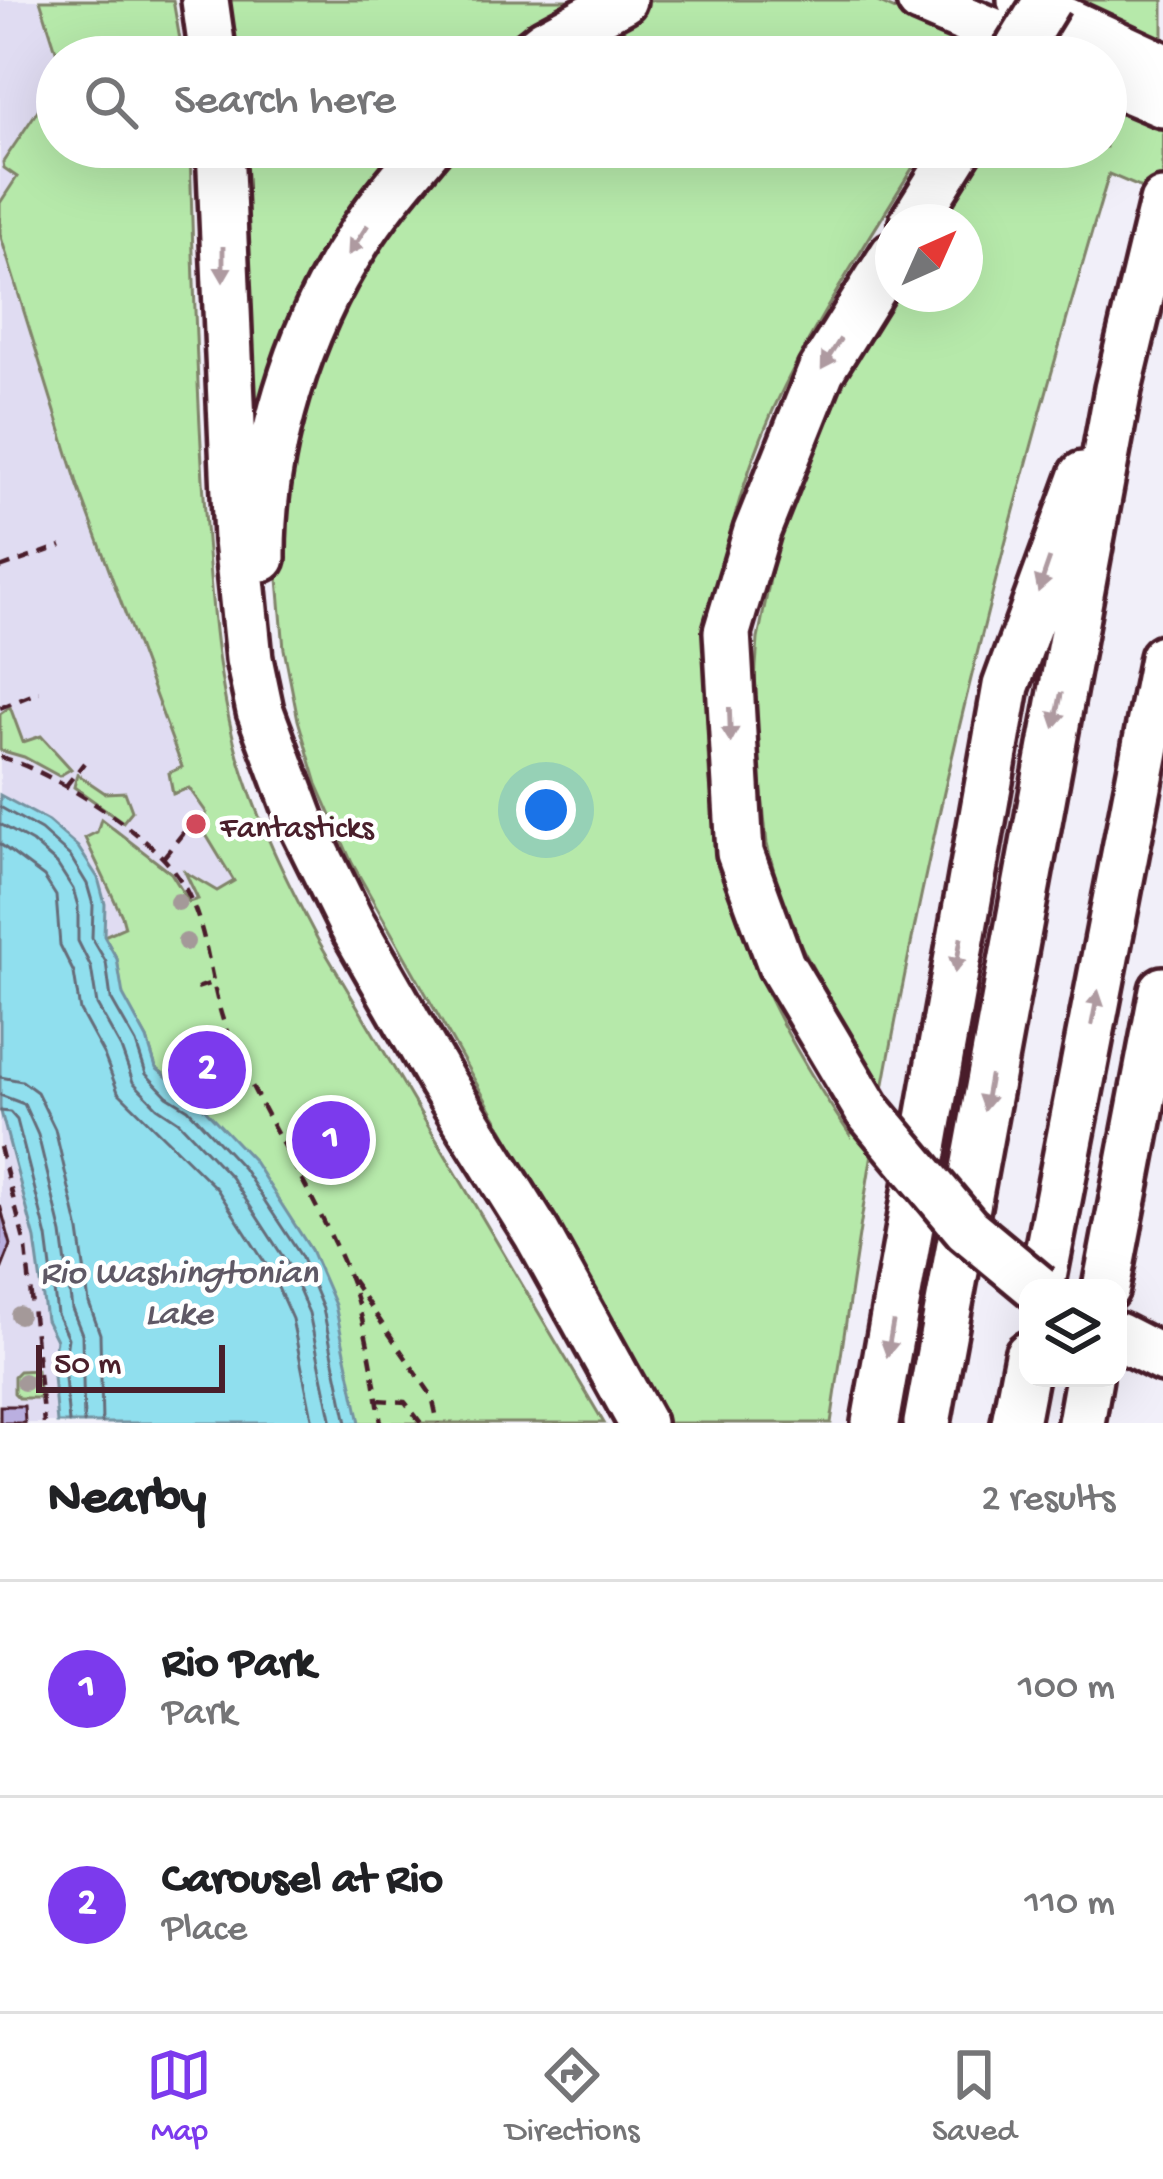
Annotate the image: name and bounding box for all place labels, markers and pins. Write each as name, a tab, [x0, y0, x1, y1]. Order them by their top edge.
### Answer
marker: Fantasticks	[183, 811, 209, 837]
place label: Fantasticks	[219, 811, 374, 849]
pin: 2	[168, 1025, 246, 1115]
pin: 1	[292, 1095, 370, 1185]

